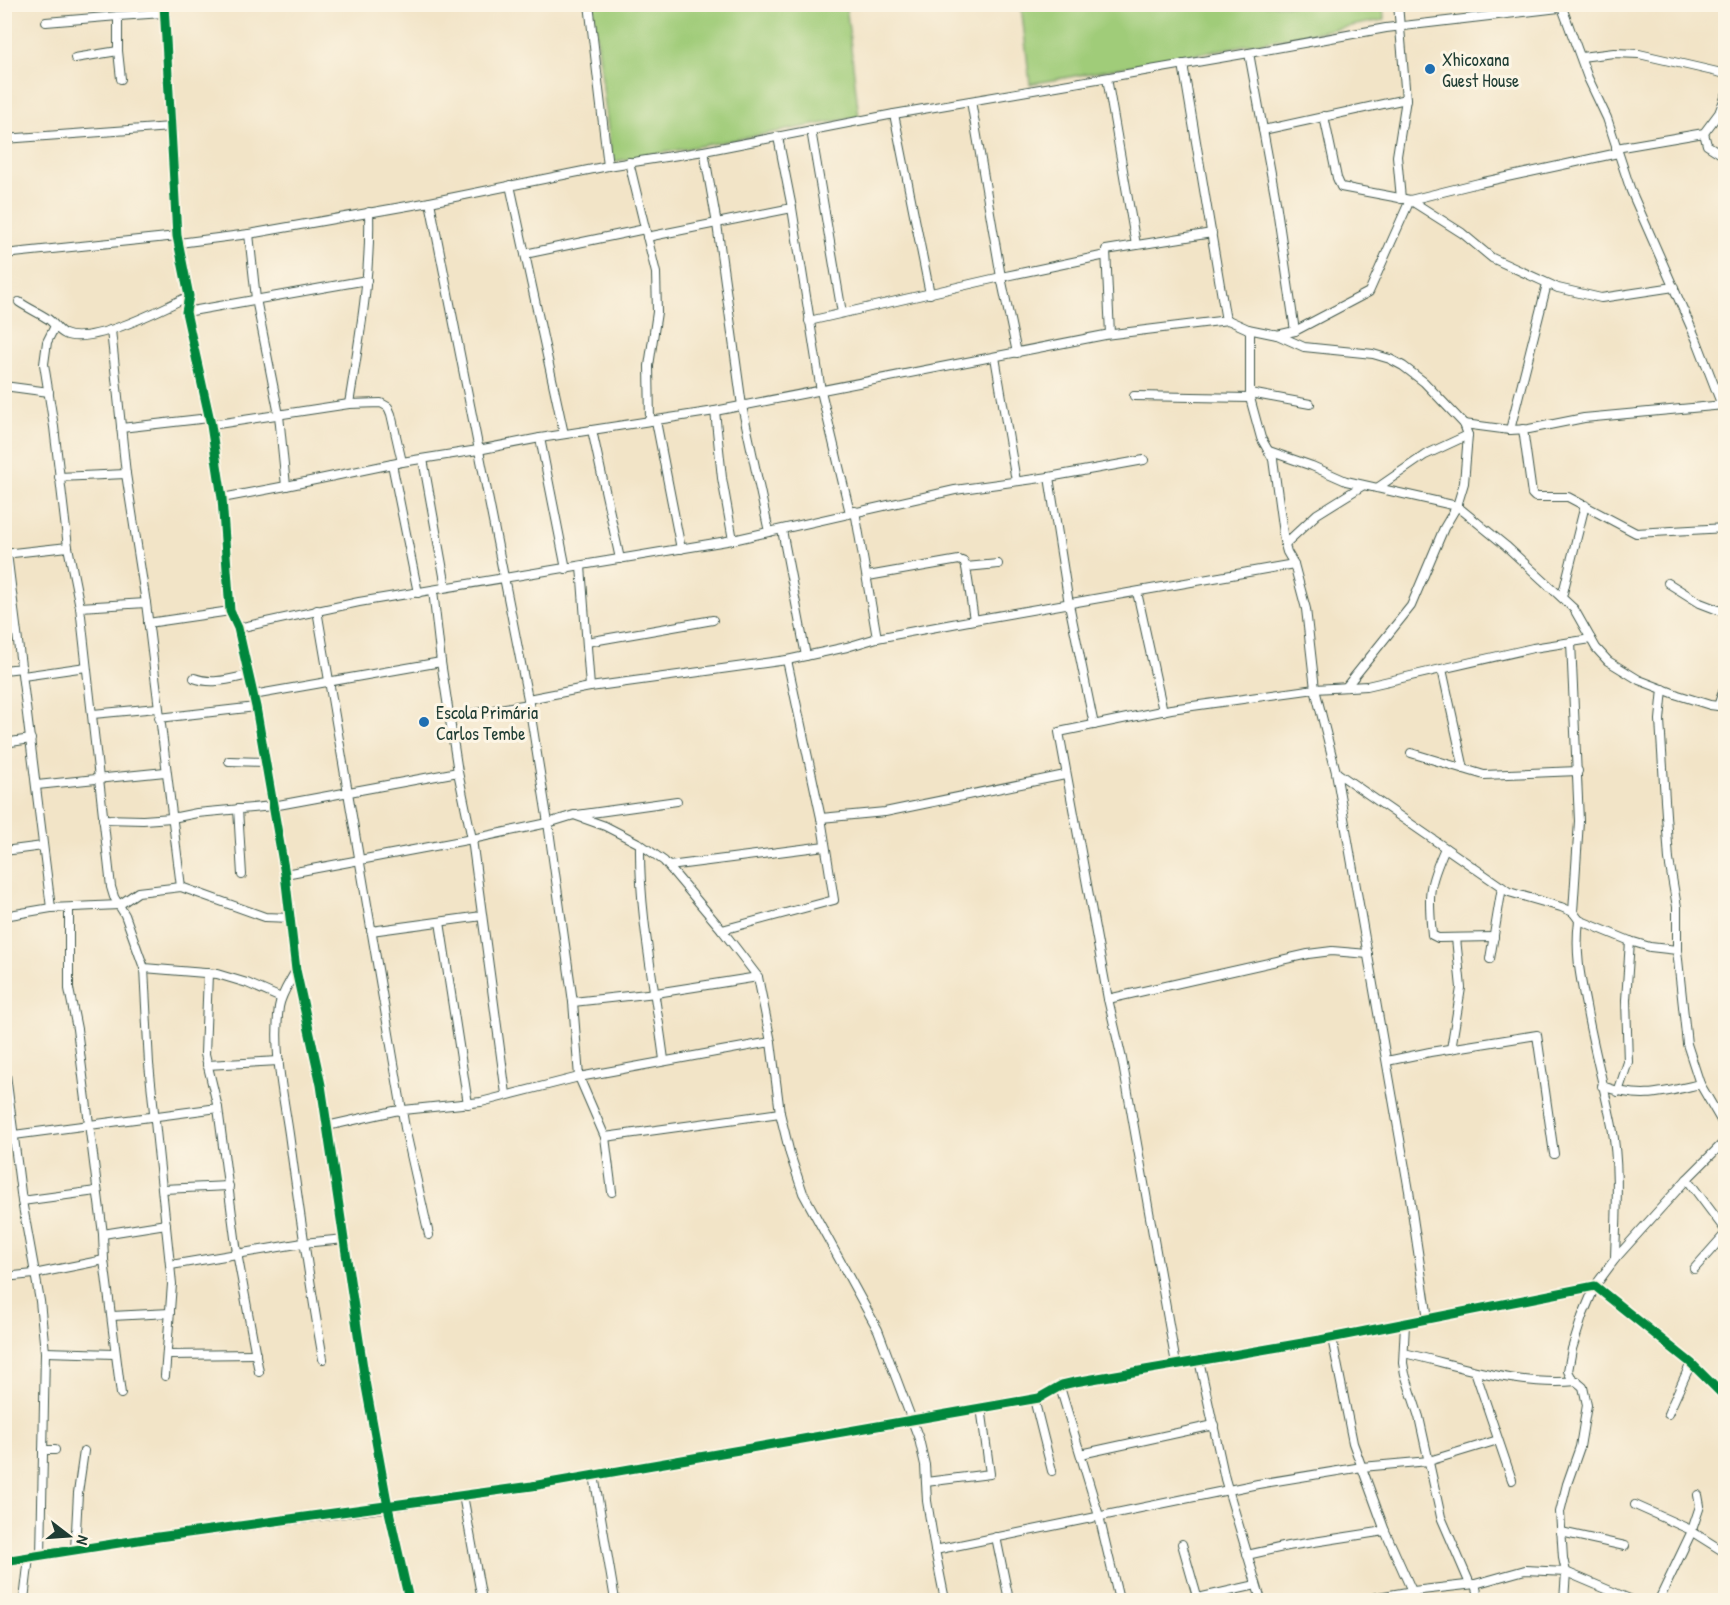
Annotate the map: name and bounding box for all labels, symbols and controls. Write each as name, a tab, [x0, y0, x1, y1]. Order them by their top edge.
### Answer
place label: Xhicoxana Guest House	[1442, 47, 1519, 93]
marker: Xhicoxana Guest House	[1423, 62, 1437, 76]
place label: Escola Primária Carlos Tembe	[436, 700, 538, 746]
marker: Escola Primária Carlos Tembe	[417, 715, 431, 729]
north arrow	[39, 1506, 99, 1566]
text: N	[71, 1533, 95, 1548]

